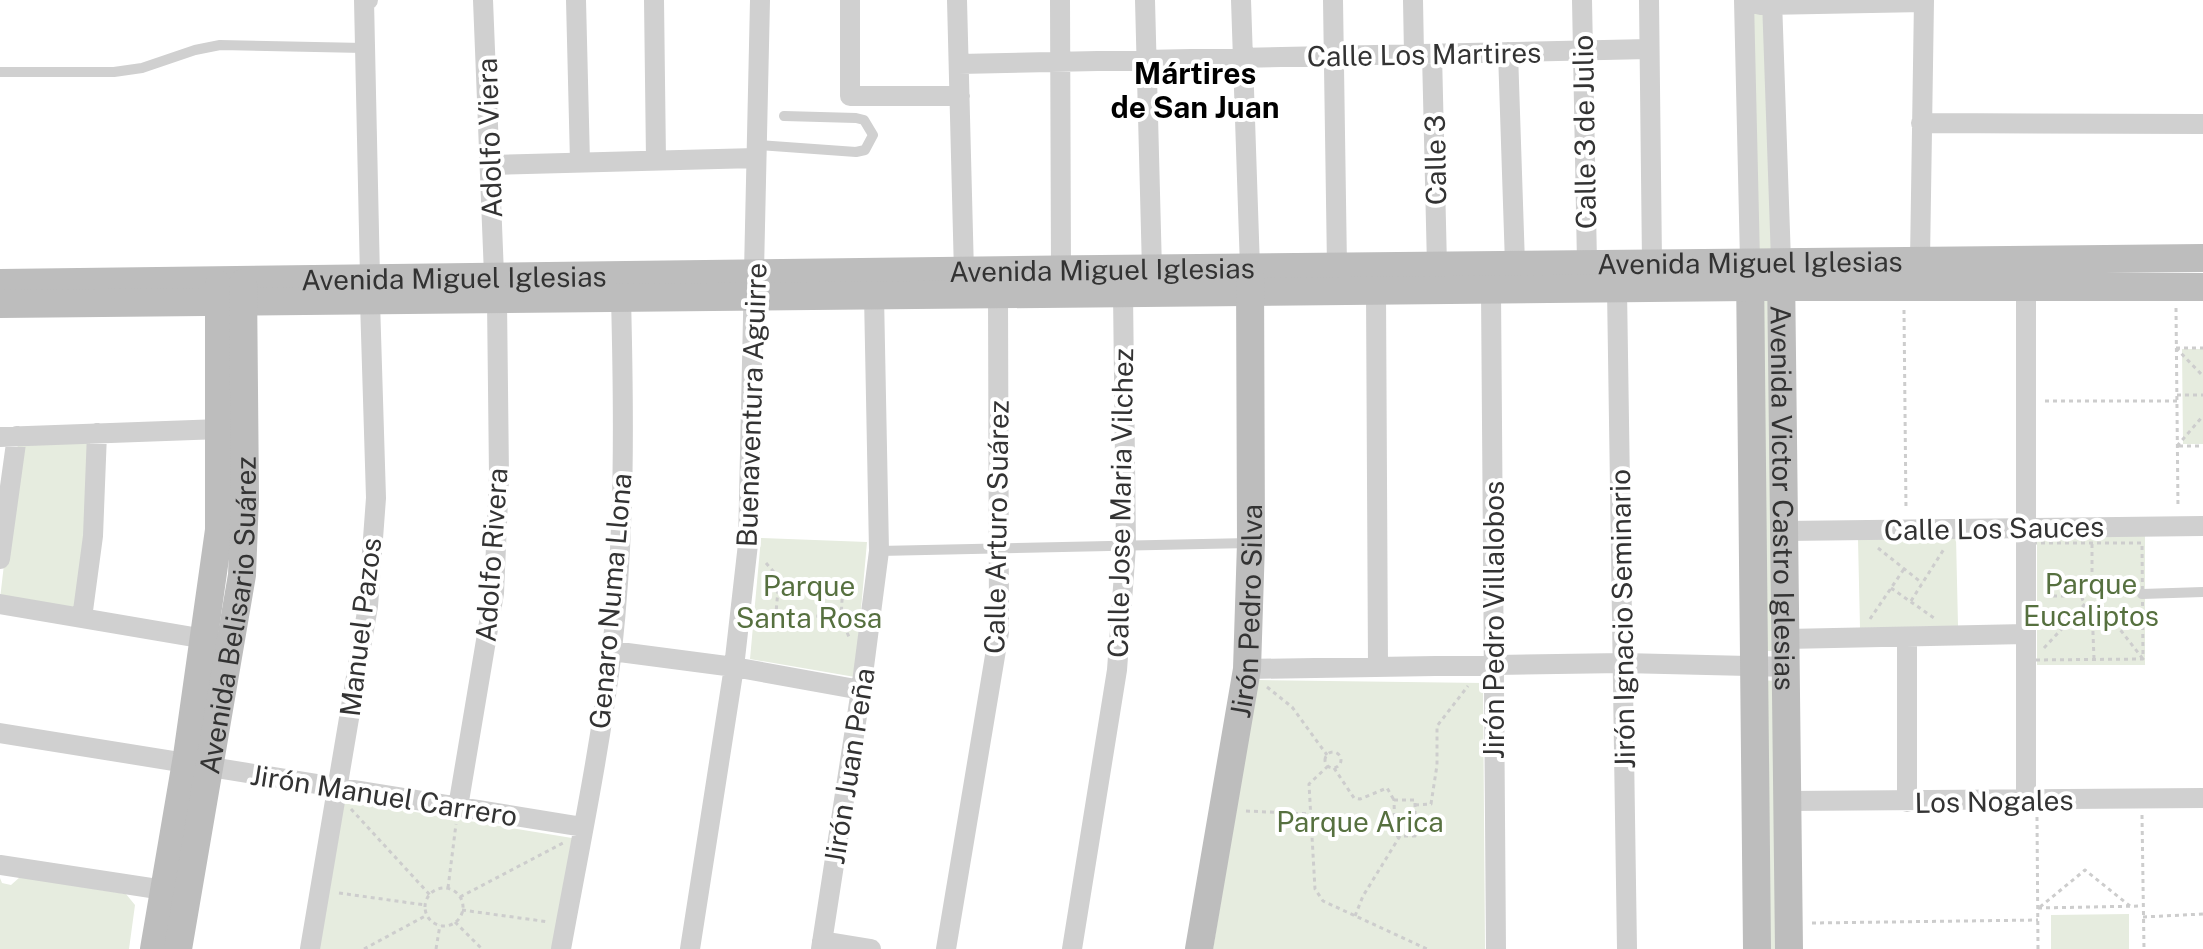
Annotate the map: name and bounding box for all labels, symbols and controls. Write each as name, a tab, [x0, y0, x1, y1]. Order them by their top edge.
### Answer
street label: Calle 3 de Julio	[1566, 34, 1602, 230]
street label: Calle Los Martires	[1306, 35, 1542, 73]
district label: Mártires de San Juan	[1110, 55, 1280, 125]
street label: Adolfo Viera	[470, 57, 508, 219]
street label: Calle 3	[1418, 114, 1452, 206]
street label: Avenida Miguel Iglesias	[1597, 244, 1903, 280]
street label: Avenida Miguel Iglesias	[949, 251, 1255, 287]
street label: Avenida Miguel Iglesias	[301, 259, 607, 296]
street label: Buenaventura Aguirre	[730, 262, 772, 548]
street label: Avenida Victor Castro Iglesias	[1765, 305, 1802, 691]
street label: Calle Jose Maria Vilchez	[1101, 348, 1139, 658]
street label: Calle Arturo Suárez	[977, 400, 1015, 654]
street label: Avenida Belisario Suárez	[192, 456, 262, 777]
street label: Adolfo Rivera	[468, 467, 514, 643]
street label: Jirón Ignacio Seminario	[1603, 469, 1641, 769]
street label: Genaro Numa Llona	[582, 472, 638, 730]
street label: Jirón Pedro Villalobos	[1477, 481, 1510, 759]
street label: Jirón Pedro Silva	[1222, 504, 1268, 720]
street label: Calle Los Sauces	[1883, 510, 2105, 546]
street label: Manuel Pazos	[333, 536, 387, 718]
park label: Parque Eucaliptos	[2023, 567, 2159, 632]
park label: Parque Santa Rosa	[736, 569, 882, 634]
street label: Jirón Juan Peña	[817, 666, 881, 866]
street label: Jirón Manuel Carrero	[248, 758, 520, 832]
street label: Los Nogales	[1914, 783, 2074, 819]
park label: Parque Arica	[1276, 805, 1444, 838]

